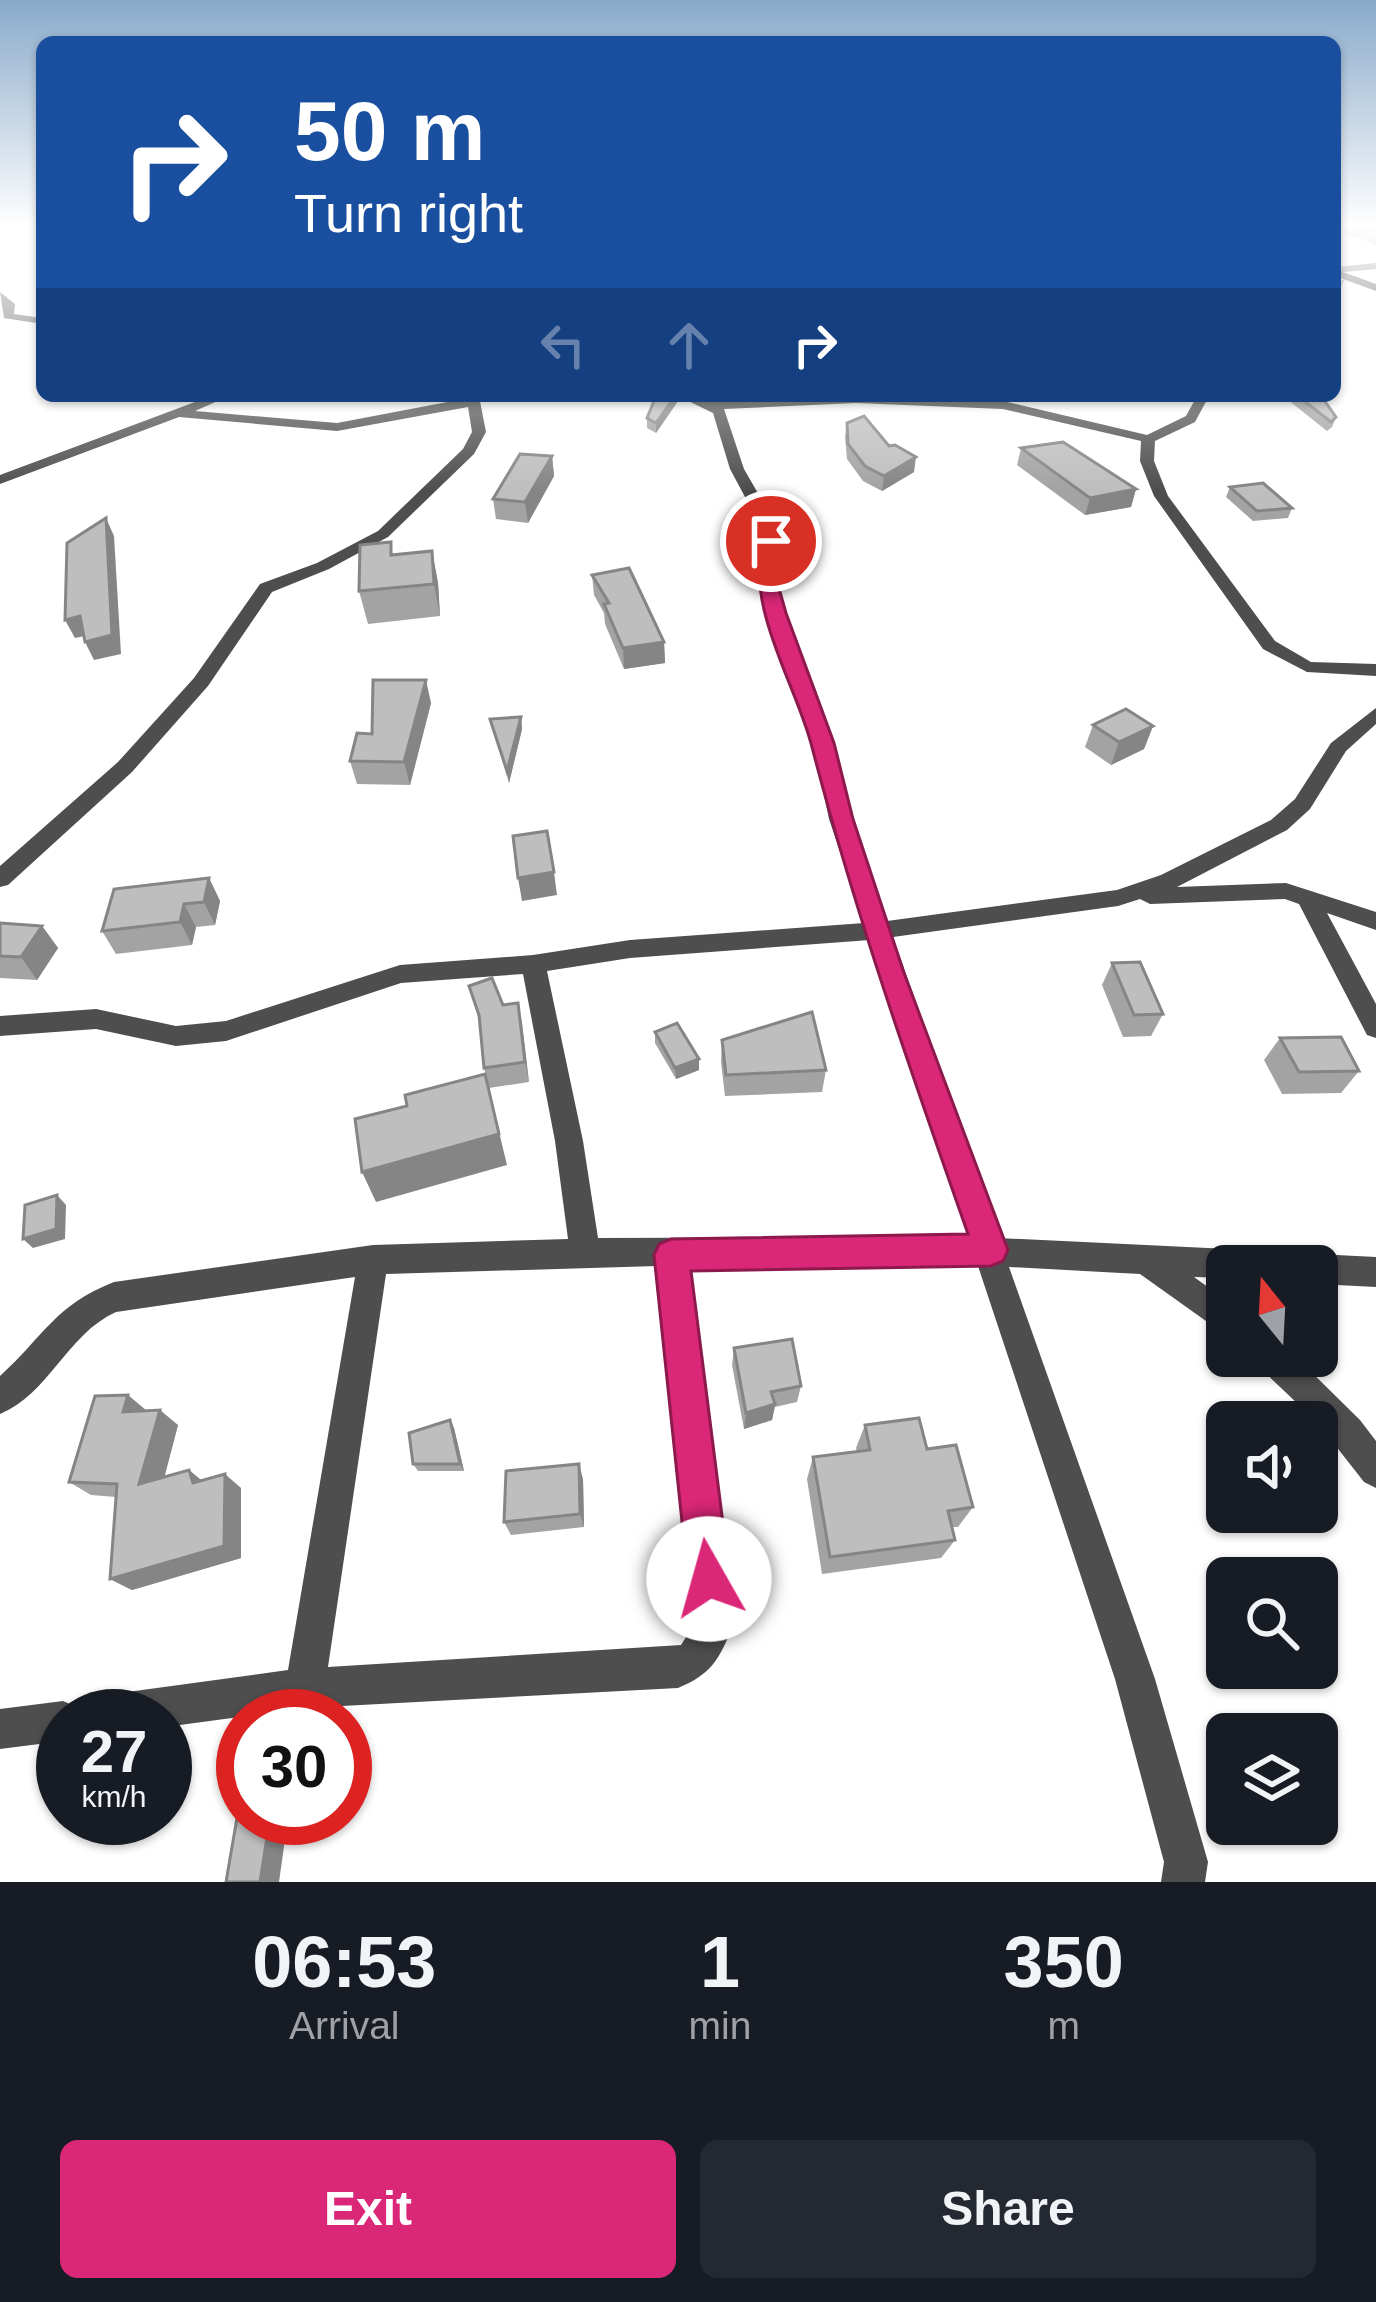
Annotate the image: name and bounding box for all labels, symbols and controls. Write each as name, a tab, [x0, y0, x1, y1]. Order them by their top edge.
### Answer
icon: right	[96, 84, 252, 240]
text: 50 m	[294, 84, 485, 178]
text: Turn right	[294, 183, 523, 243]
icon: left	[530, 312, 596, 378]
icon: ahead	[656, 312, 722, 378]
icon: right	[782, 312, 848, 378]
pin	[720, 490, 822, 592]
icon: arrive	[738, 508, 804, 574]
north arrow	[1206, 1245, 1338, 1377]
map controls	[1206, 1245, 1338, 1845]
button: sound	[1206, 1401, 1338, 1533]
position arrow	[646, 1516, 772, 1642]
button: search	[1206, 1557, 1338, 1689]
speed limit sign: 30	[216, 1689, 372, 1845]
button: layers	[1206, 1713, 1338, 1845]
text: 27	[81, 1718, 147, 1785]
text: km/h	[81, 1780, 147, 1813]
text: 06:53	[252, 1922, 436, 2002]
text: 1	[700, 1922, 740, 2002]
text: 350	[1004, 1922, 1124, 2002]
text: Arrival	[289, 2004, 400, 2047]
text: min	[689, 2004, 751, 2047]
text: m	[1047, 2004, 1080, 2047]
button: Exit	[60, 2140, 676, 2278]
button: Share	[700, 2140, 1316, 2278]

